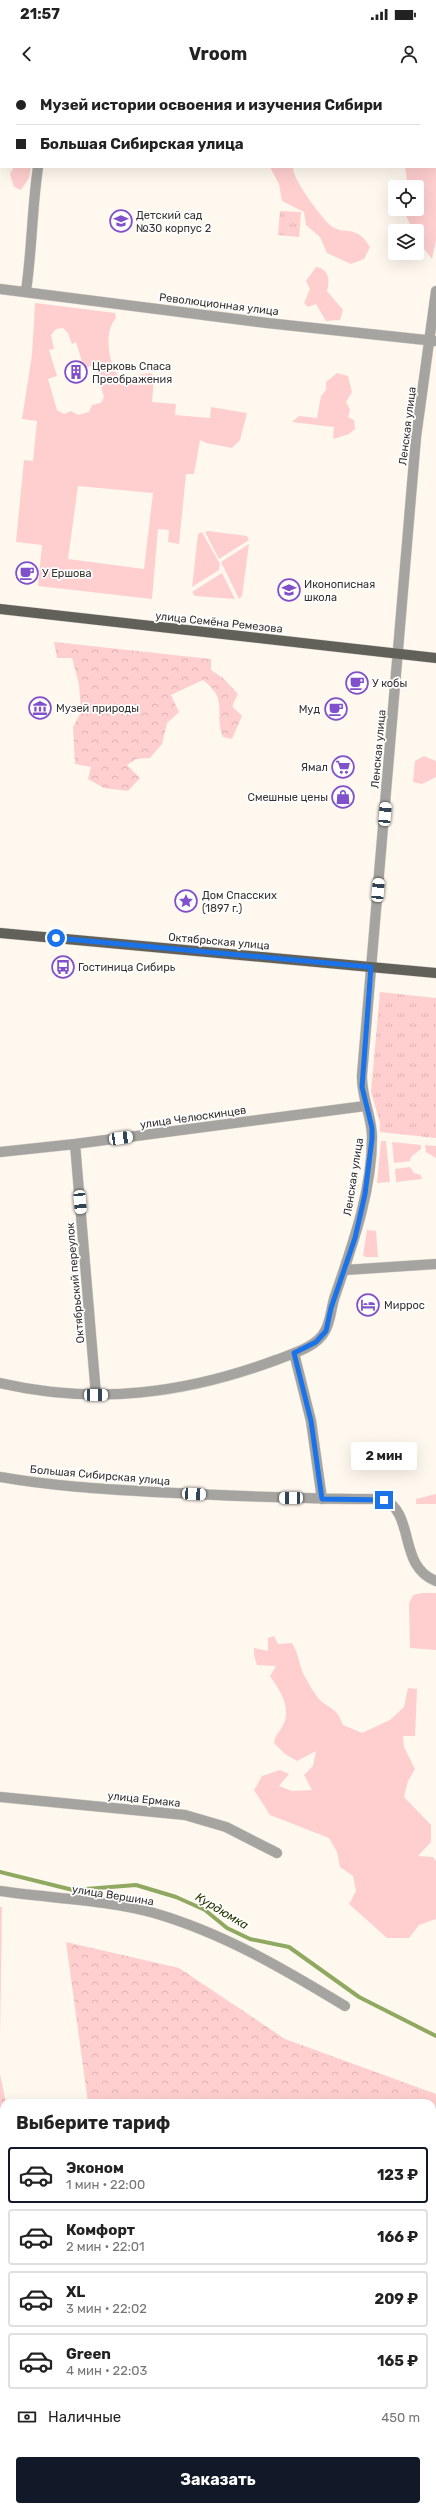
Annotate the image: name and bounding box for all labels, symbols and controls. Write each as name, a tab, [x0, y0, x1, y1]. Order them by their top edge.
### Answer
text: 21:57	[20, 5, 60, 23]
icon: back	[16, 43, 38, 65]
text: Vroom	[189, 43, 247, 65]
icon: person	[398, 43, 420, 65]
text: Музей истории освоения и изучения Сибири	[40, 96, 382, 114]
text: Большая Сибирская улица	[40, 135, 244, 153]
map controls	[388, 180, 424, 260]
button: locate	[388, 180, 424, 216]
school or university icon: Детский сад №30 корпус 2	[108, 208, 134, 234]
place label: Детский сад №30 корпус 2	[136, 209, 211, 235]
button: layers	[388, 224, 424, 260]
street label: Революционная улица	[158, 291, 279, 318]
building icon: Церковь Спаса Преображения	[63, 359, 89, 385]
place label: Церковь Спаса Преображения	[92, 360, 172, 386]
street label: Ленская улица	[396, 386, 419, 466]
cafe icon: У Ершова	[14, 560, 40, 586]
place label: У Ершова	[42, 567, 92, 580]
school or university icon: Иконописная школа	[276, 577, 302, 603]
place label: Иконописная школа	[304, 578, 375, 604]
street label: улица Семёна Ремезова	[155, 609, 283, 636]
cafe icon: У кобы	[344, 670, 370, 696]
place label: У кобы	[372, 677, 407, 690]
museum icon: Музей природы	[27, 695, 53, 721]
cafe icon: Муд	[323, 696, 349, 722]
place label: Музей природы	[56, 702, 139, 715]
place label: Муд	[299, 703, 320, 716]
street label: Ленская улица	[369, 709, 388, 789]
supermarket icon: Ямал	[330, 754, 356, 780]
place label: Ямал	[301, 761, 328, 774]
shop icon: Смешные цены	[330, 784, 356, 810]
place label: Смешные цены	[248, 791, 328, 804]
car	[378, 802, 392, 826]
car	[371, 878, 385, 902]
place icon: Дом Спасских (1897 г.)	[173, 888, 199, 914]
place label: Дом Спасских (1897 г.)	[202, 889, 277, 915]
route start	[47, 929, 65, 947]
street label: Октябрьская улица	[168, 931, 270, 952]
bus stop icon: Гостиница Сибирь	[50, 954, 76, 980]
place label: Гостиница Сибирь	[78, 961, 176, 974]
street label: улица Челюскинцев	[139, 1104, 247, 1131]
car	[108, 1130, 134, 1146]
street label: Ленская улица	[341, 1137, 366, 1217]
car	[73, 1190, 87, 1214]
street label: Октябрьский переулок	[64, 1222, 87, 1344]
hotel icon: Миррос	[355, 1292, 381, 1318]
place label: Миррос	[384, 1299, 425, 1312]
car	[84, 1389, 108, 1401]
callout: 2 мин	[351, 1442, 417, 1470]
text: 2 мин	[365, 1448, 403, 1463]
street label: Большая Сибирская улица	[29, 1463, 171, 1488]
car	[182, 1487, 206, 1501]
route end	[375, 1491, 393, 1509]
car	[279, 1492, 303, 1504]
street label: улица Ермака	[107, 1789, 181, 1810]
street label: улица Вершина	[71, 1883, 155, 1908]
water label: Курдюмка	[193, 1890, 251, 1932]
text: Выберите тариф	[16, 2112, 170, 2134]
icon: car	[18, 2157, 54, 2193]
text: Эконом	[66, 2159, 124, 2177]
text: 123 ₽	[377, 2166, 418, 2184]
text: 1 мин · 22:00	[66, 2177, 145, 2192]
icon: car	[18, 2219, 54, 2255]
text: Комфорт	[66, 2221, 135, 2239]
text: 166 ₽	[377, 2228, 418, 2246]
text: 2 мин · 22:01	[66, 2239, 145, 2254]
icon: car	[18, 2281, 54, 2317]
text: XL	[66, 2283, 85, 2301]
text: 209 ₽	[374, 2290, 418, 2308]
text: 3 мин · 22:02	[66, 2301, 147, 2316]
icon: car	[18, 2343, 54, 2379]
text: Green	[66, 2345, 111, 2363]
text: 165 ₽	[377, 2352, 418, 2370]
text: 4 мин · 22:03	[66, 2363, 147, 2378]
icon: cash	[16, 2406, 38, 2428]
text: Наличные	[48, 2408, 121, 2426]
text: 450 m	[381, 2410, 420, 2425]
button: Заказать	[16, 2457, 420, 2503]

